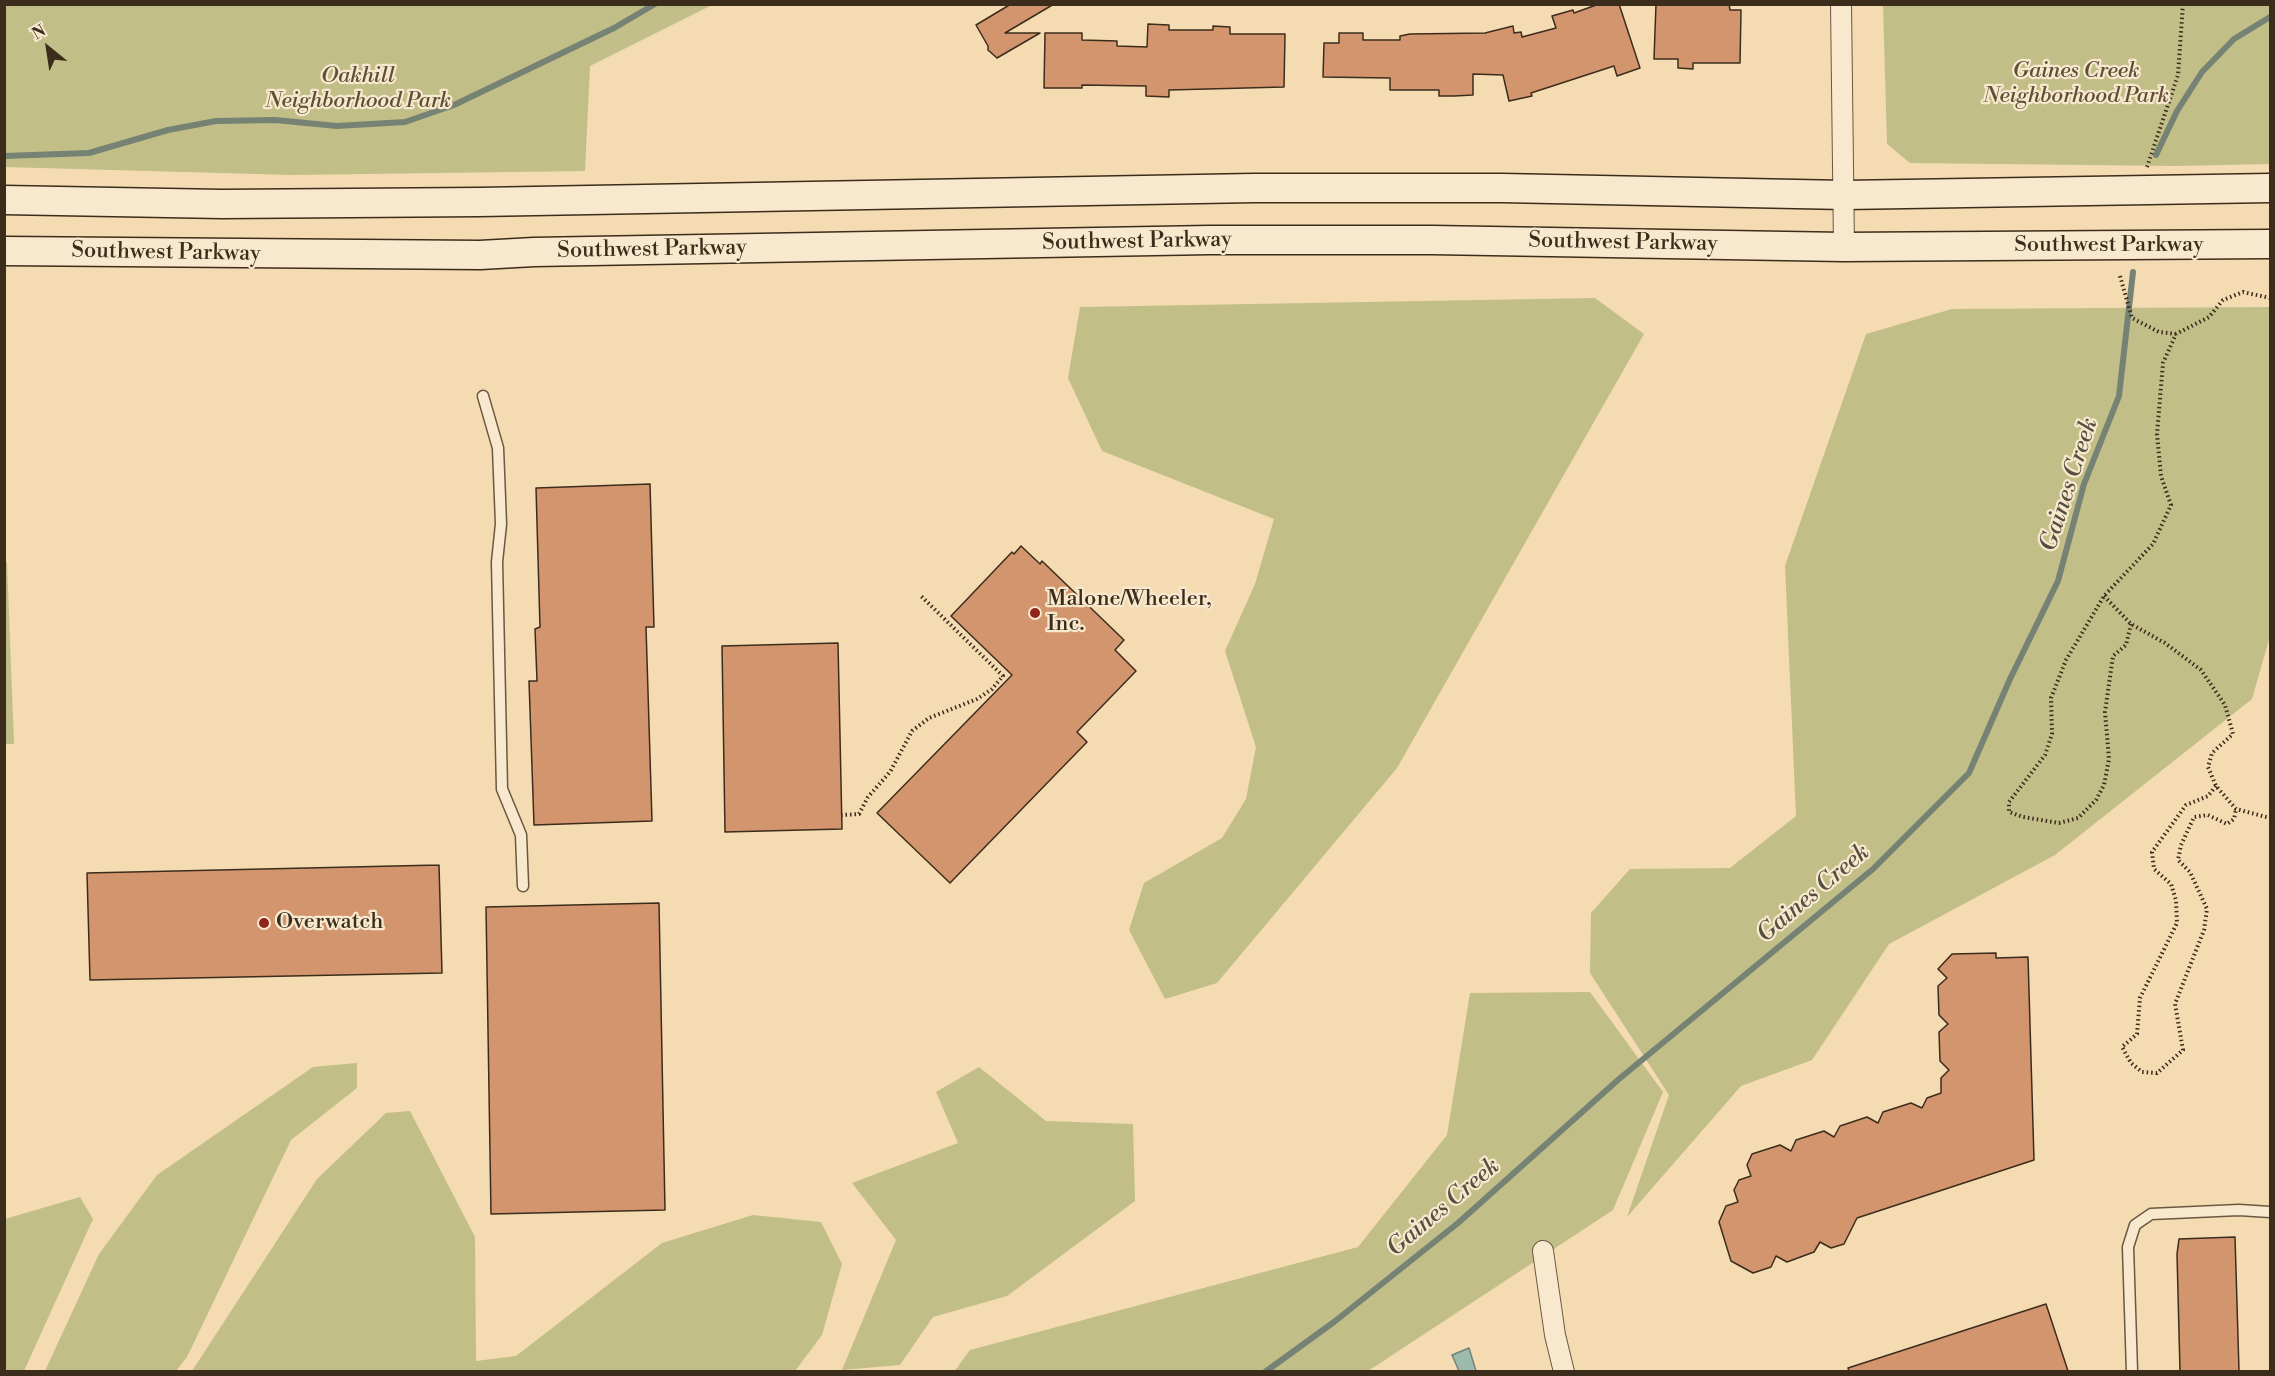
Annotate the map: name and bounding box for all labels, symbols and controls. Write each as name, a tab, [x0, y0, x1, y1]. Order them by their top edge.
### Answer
north arrow	[18, 18, 78, 78]
text: N	[29, 21, 49, 44]
park label: Gaines Creek Neighborhood Park	[1983, 59, 2169, 110]
park label: Oakhill Neighborhood Park	[265, 64, 451, 116]
street label: Southwest Parkway	[1042, 227, 1232, 257]
street label: Southwest Parkway	[1528, 228, 1718, 258]
street label: Southwest Parkway	[2014, 233, 2204, 259]
street label: Southwest Parkway	[557, 235, 747, 265]
street label: Southwest Parkway	[71, 238, 261, 268]
water label: Gaines Creek	[2035, 415, 2105, 555]
place label: Malone/Wheeler, Inc.	[1047, 587, 1212, 638]
marker: Malone/Wheeler, Inc.	[1028, 606, 1042, 620]
water label: Gaines Creek	[1752, 838, 1876, 950]
place label: Overwatch	[276, 910, 383, 936]
marker: Overwatch	[257, 916, 271, 930]
water label: Gaines Creek	[1382, 1152, 1506, 1264]

